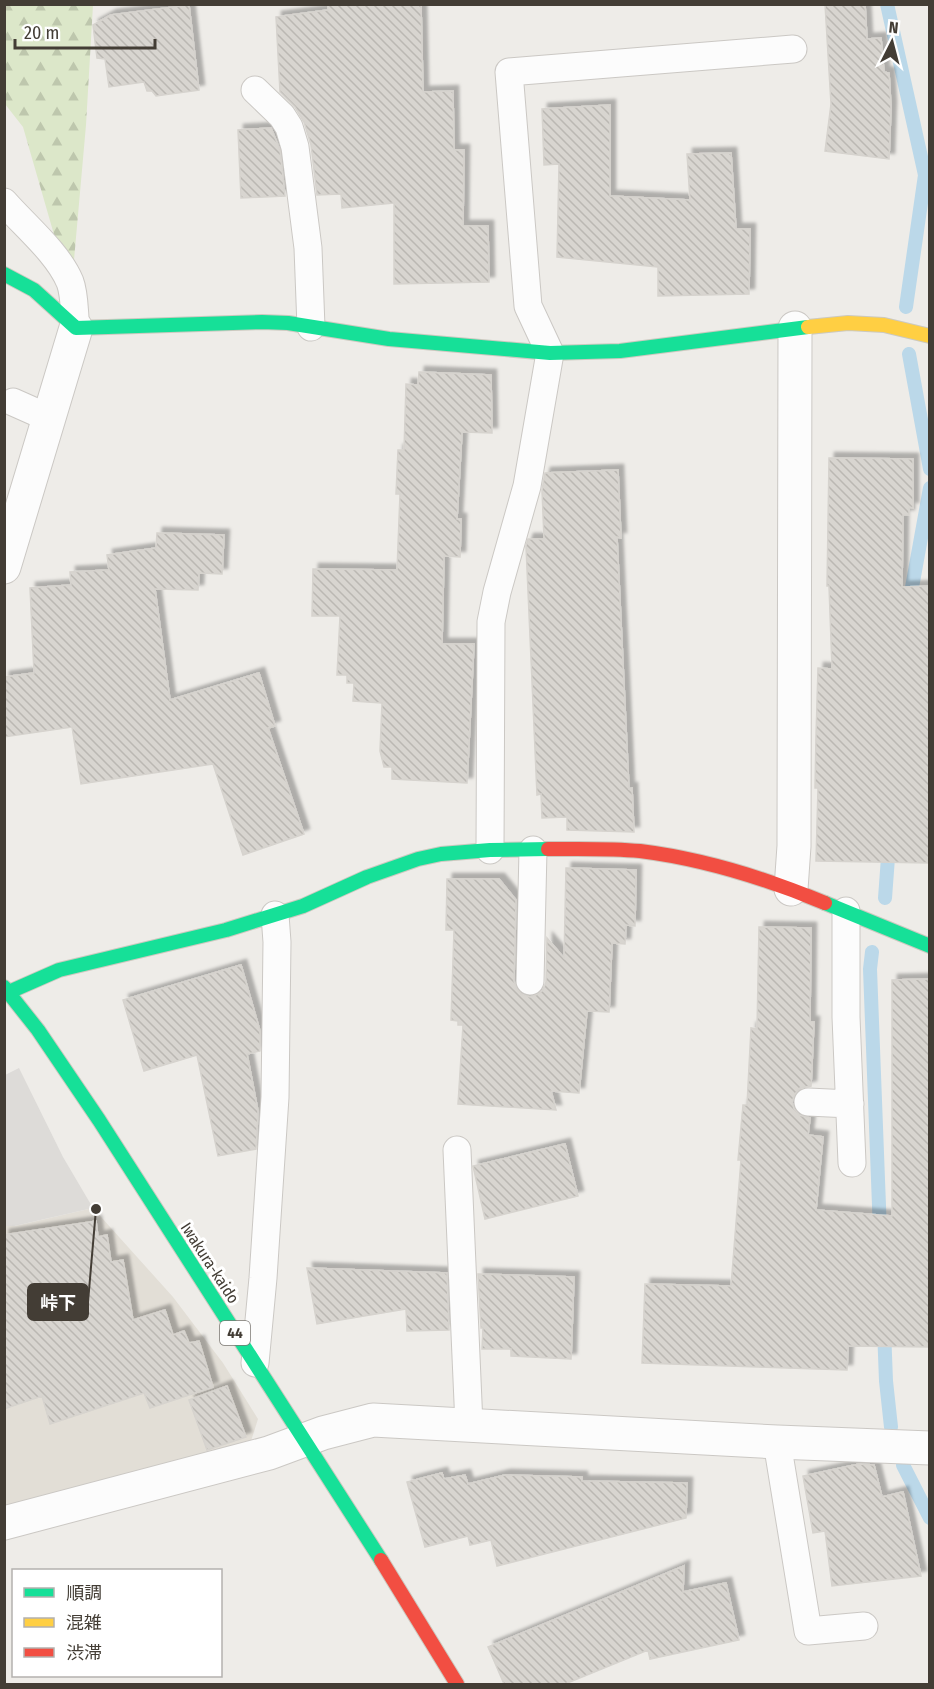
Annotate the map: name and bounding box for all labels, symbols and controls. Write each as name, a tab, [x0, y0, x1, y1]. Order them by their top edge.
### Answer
scale bar	[15, 12, 154, 50]
north arrow	[862, 12, 922, 72]
text: N	[888, 18, 899, 38]
text: 20 m	[24, 22, 59, 44]
street label: Iwakura-kaido	[177, 1219, 243, 1307]
callout: 峠下	[28, 1284, 88, 1320]
text: 峠下	[40, 1292, 76, 1314]
road number: 44	[220, 1321, 250, 1345]
legend	[12, 1569, 222, 1677]
text: 順調	[66, 1582, 102, 1604]
text: 混雑	[66, 1612, 102, 1634]
text: 渋滞	[66, 1642, 102, 1664]

